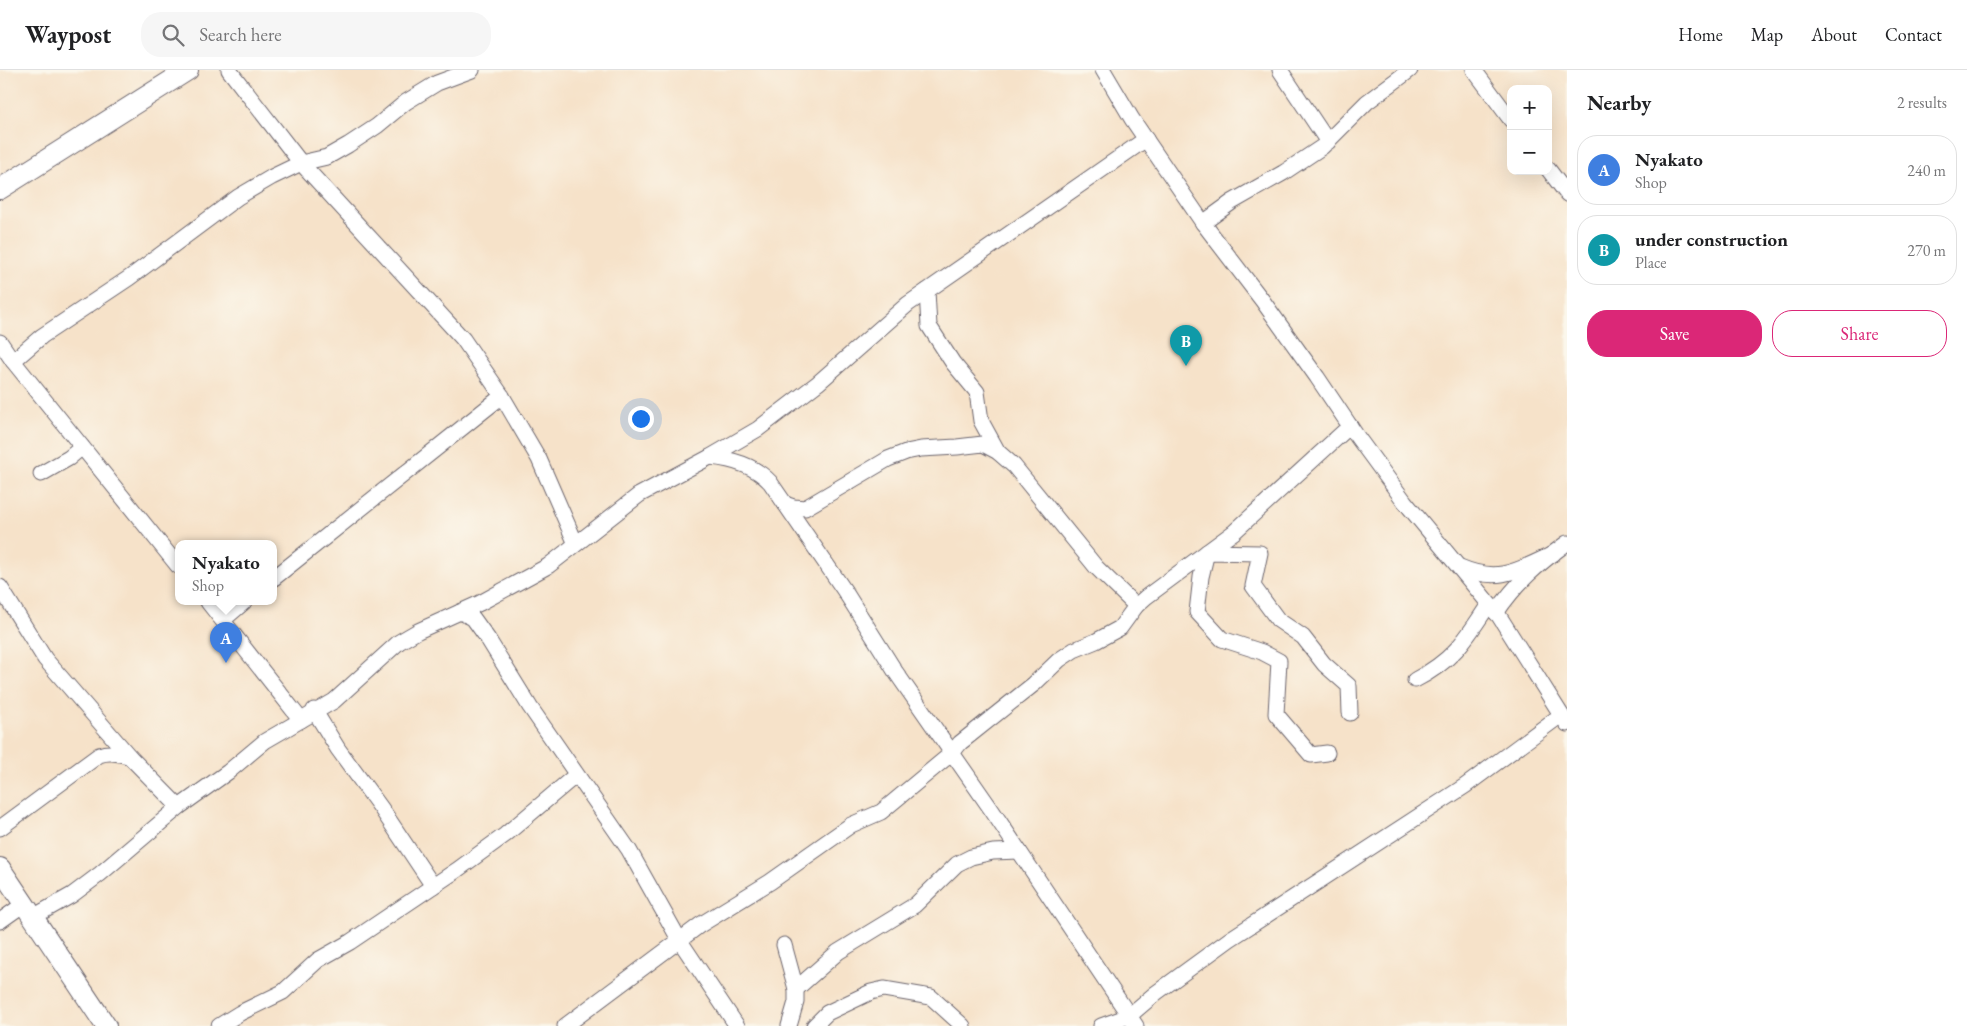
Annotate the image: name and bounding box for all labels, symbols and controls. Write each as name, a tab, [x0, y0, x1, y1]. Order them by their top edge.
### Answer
search box	[141, 12, 491, 57]
text: Waypost	[25, 19, 111, 50]
icon: search	[159, 21, 187, 49]
text: Search here	[199, 22, 282, 47]
text: Home	[1678, 23, 1723, 46]
text: Map	[1751, 23, 1783, 46]
text: About	[1811, 23, 1857, 46]
text: Contact	[1885, 23, 1942, 46]
map controls	[1507, 85, 1552, 175]
button: +	[1507, 85, 1552, 130]
text: Nearby	[1587, 89, 1651, 116]
text: 2 results	[1897, 92, 1947, 113]
button: −	[1507, 130, 1552, 175]
text: Nyakato	[1635, 147, 1703, 172]
text: A	[1598, 160, 1610, 181]
text: 240 m	[1907, 160, 1946, 181]
text: Shop	[1635, 172, 1667, 193]
text: under construction	[1635, 227, 1788, 252]
text: B	[1599, 240, 1609, 261]
text: 270 m	[1907, 240, 1946, 261]
text: Place	[1635, 252, 1667, 273]
button: Save	[1587, 310, 1762, 357]
button: Share	[1772, 310, 1947, 357]
pin: B	[1170, 325, 1202, 366]
your location	[628, 406, 654, 432]
popup	[175, 540, 277, 605]
text: Nyakato	[192, 550, 260, 575]
text: Shop	[192, 575, 224, 596]
pin: A	[210, 622, 242, 663]

